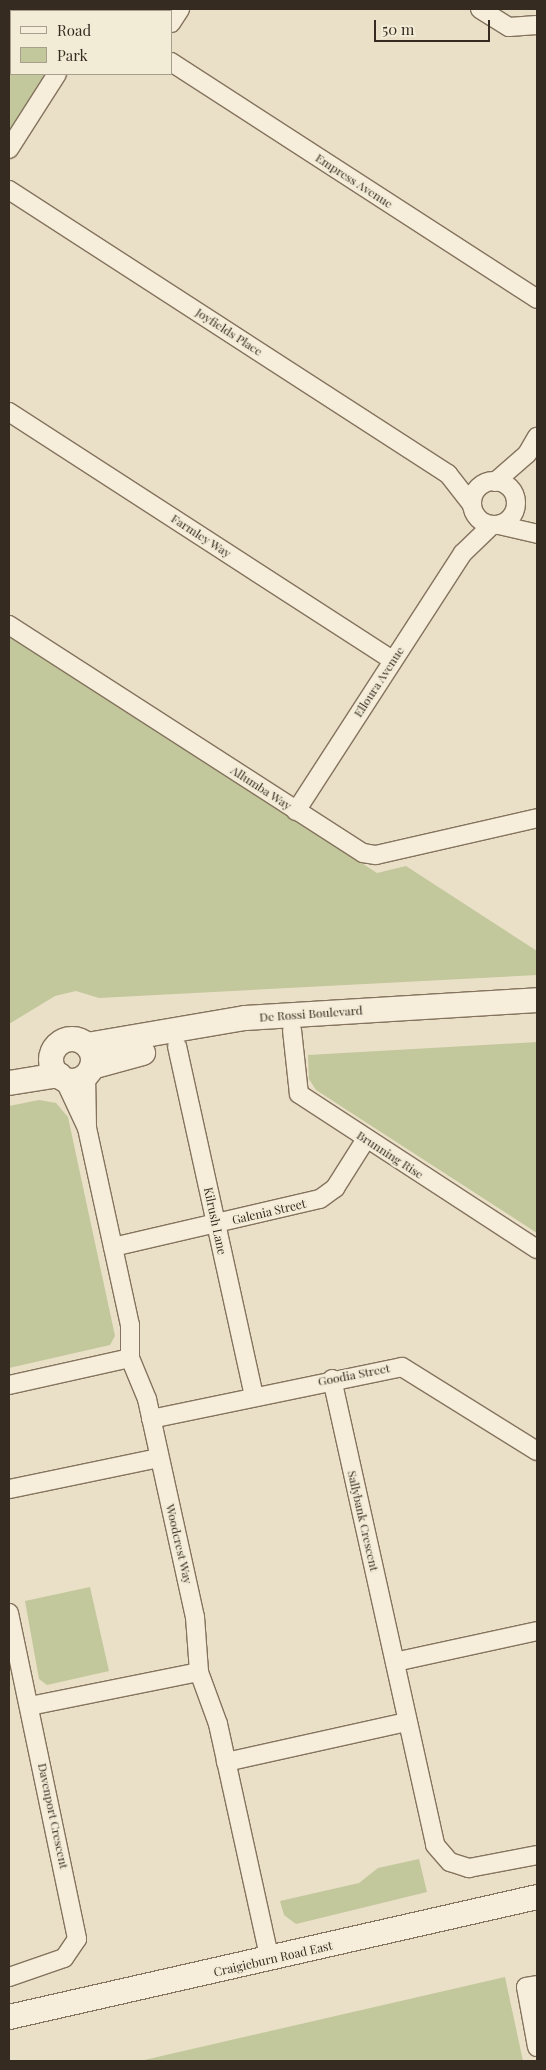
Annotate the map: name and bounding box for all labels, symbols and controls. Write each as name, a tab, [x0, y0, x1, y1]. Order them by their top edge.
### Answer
legend	[10, 10, 172, 75]
scale bar	[376, 10, 492, 42]
text: 50 m	[382, 19, 414, 39]
text: Road	[57, 20, 91, 40]
text: Park	[57, 45, 88, 65]
street label: Empress Avenue	[313, 151, 395, 211]
street label: Joyfields Place	[193, 305, 265, 359]
street label: Farmley Way	[168, 511, 234, 561]
street label: Elloura Avenue	[351, 644, 407, 720]
street label: Allumba Way	[228, 763, 294, 813]
street label: De Rossi Boulevard	[259, 1003, 363, 1025]
street label: Brunning Rise	[354, 1128, 426, 1182]
street label: Kilrush Lane	[201, 1186, 229, 1256]
street label: Galenia Street	[231, 1196, 307, 1228]
street label: Goodia Street	[317, 1361, 391, 1389]
street label: Sallybank Crescent	[344, 1469, 382, 1573]
street label: Woodcrest Way	[163, 1502, 195, 1586]
street label: Davenport Crescent	[35, 1762, 71, 1870]
street label: Craigieburn Road East	[212, 1938, 334, 1980]

